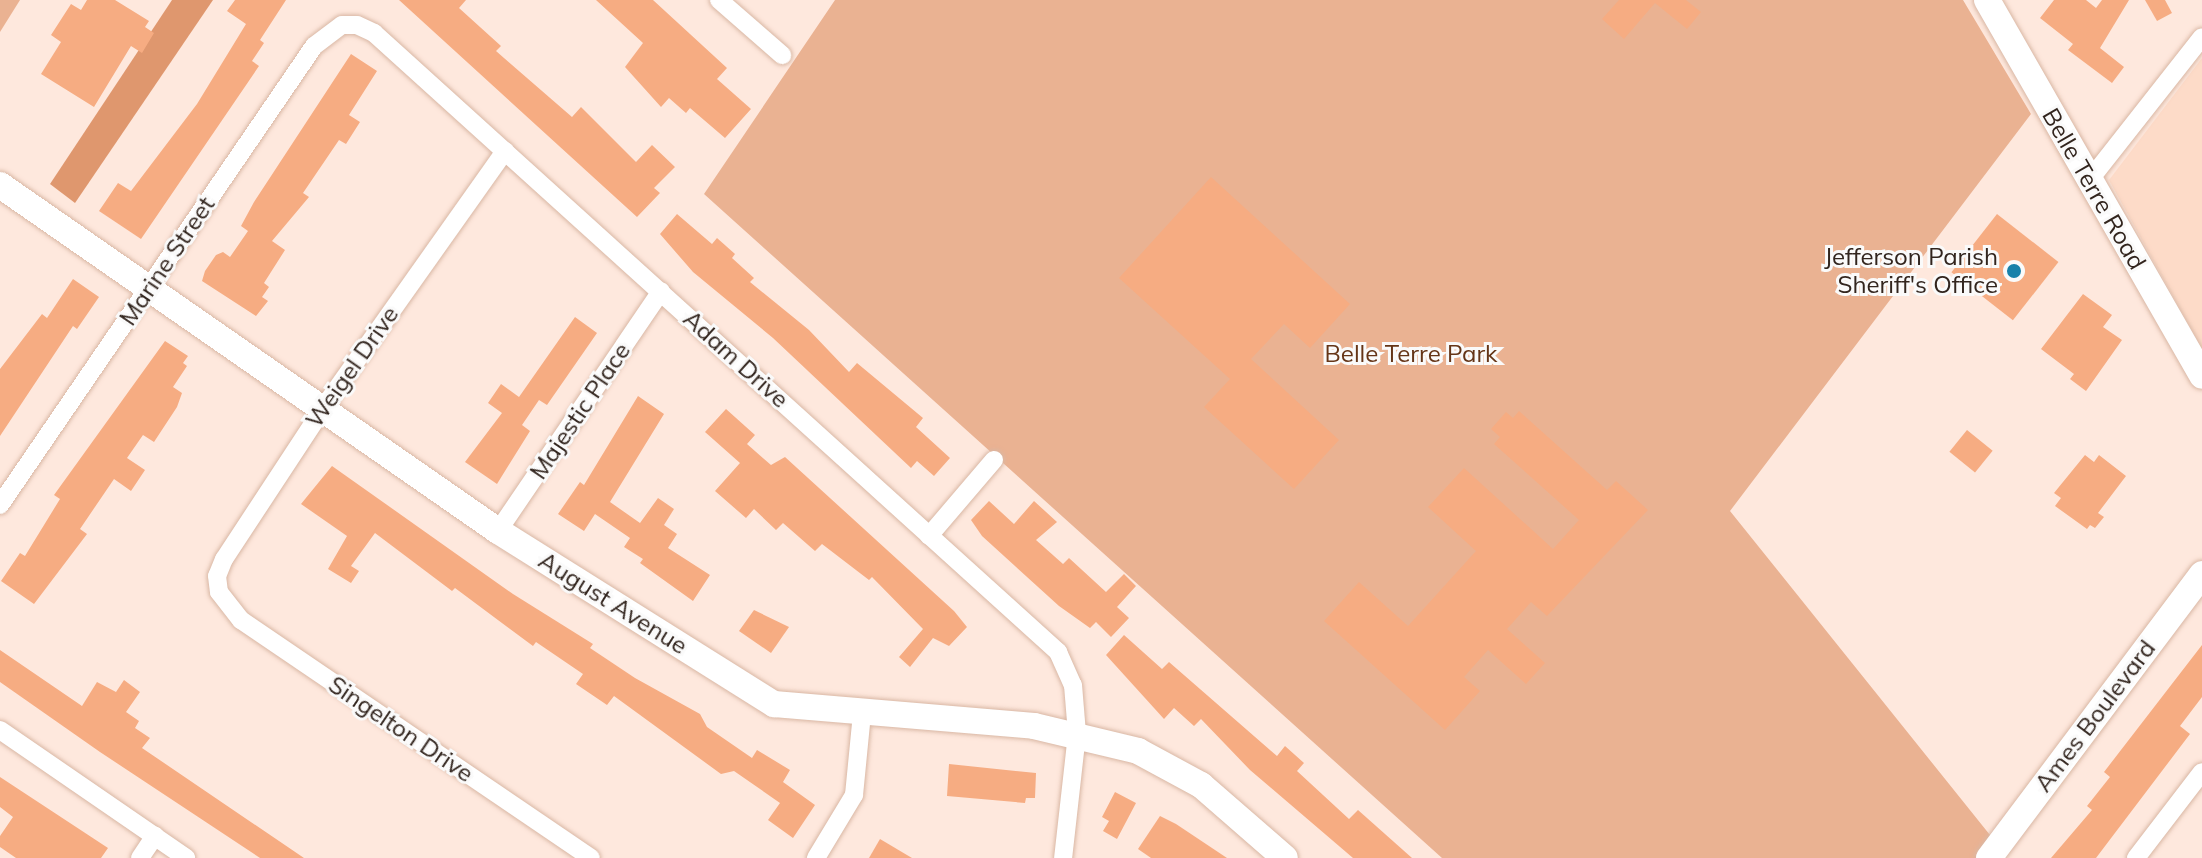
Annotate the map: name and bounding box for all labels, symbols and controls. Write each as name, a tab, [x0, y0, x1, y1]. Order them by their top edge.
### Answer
street label: Belle Terre Road	[2036, 103, 2152, 275]
street label: Marine Street	[113, 191, 221, 331]
place label: Jefferson Parish Sheriff's Office	[1824, 243, 1998, 299]
marker: Jefferson Parish Sheriff's Office	[2005, 262, 2023, 280]
street label: Weigel Drive	[300, 301, 404, 433]
street label: Adam Drive	[677, 304, 795, 414]
street label: Majestic Place	[524, 337, 636, 485]
park label: Belle Terre Park	[1325, 340, 1497, 368]
street label: August Avenue	[533, 546, 693, 660]
street label: Ames Boulevard	[2029, 635, 2161, 797]
street label: Singelton Drive	[323, 670, 479, 788]

